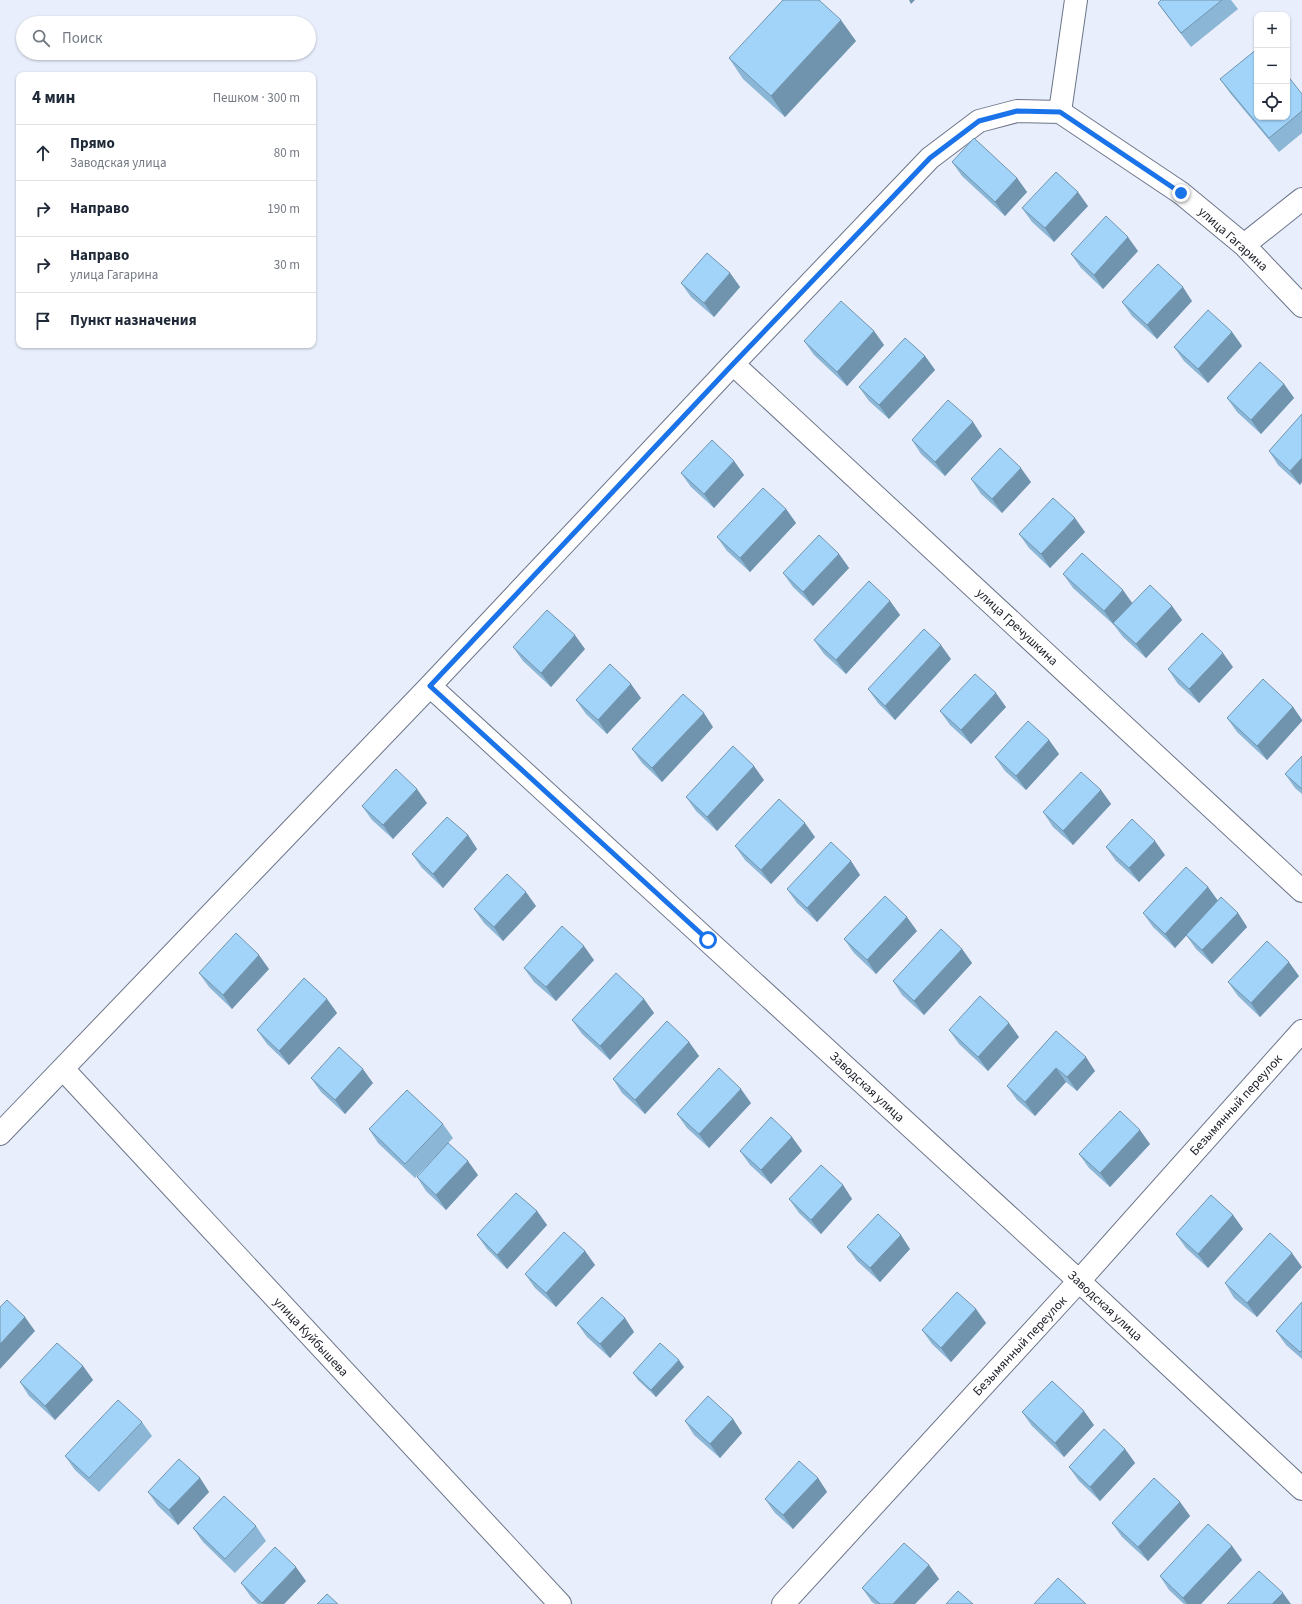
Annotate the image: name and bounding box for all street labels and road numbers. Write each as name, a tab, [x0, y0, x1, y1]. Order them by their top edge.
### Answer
street label: улица Гагарина	[1194, 203, 1272, 275]
street label: улица Гречушкина	[972, 584, 1062, 670]
street label: Заводская улица	[826, 1048, 908, 1126]
street label: Безымянный переулок	[1186, 1050, 1287, 1160]
street label: Заводская улица	[1064, 1267, 1146, 1345]
street label: Безымянный переулок	[969, 1292, 1072, 1400]
street label: улица Куйбышева	[269, 1293, 353, 1381]

